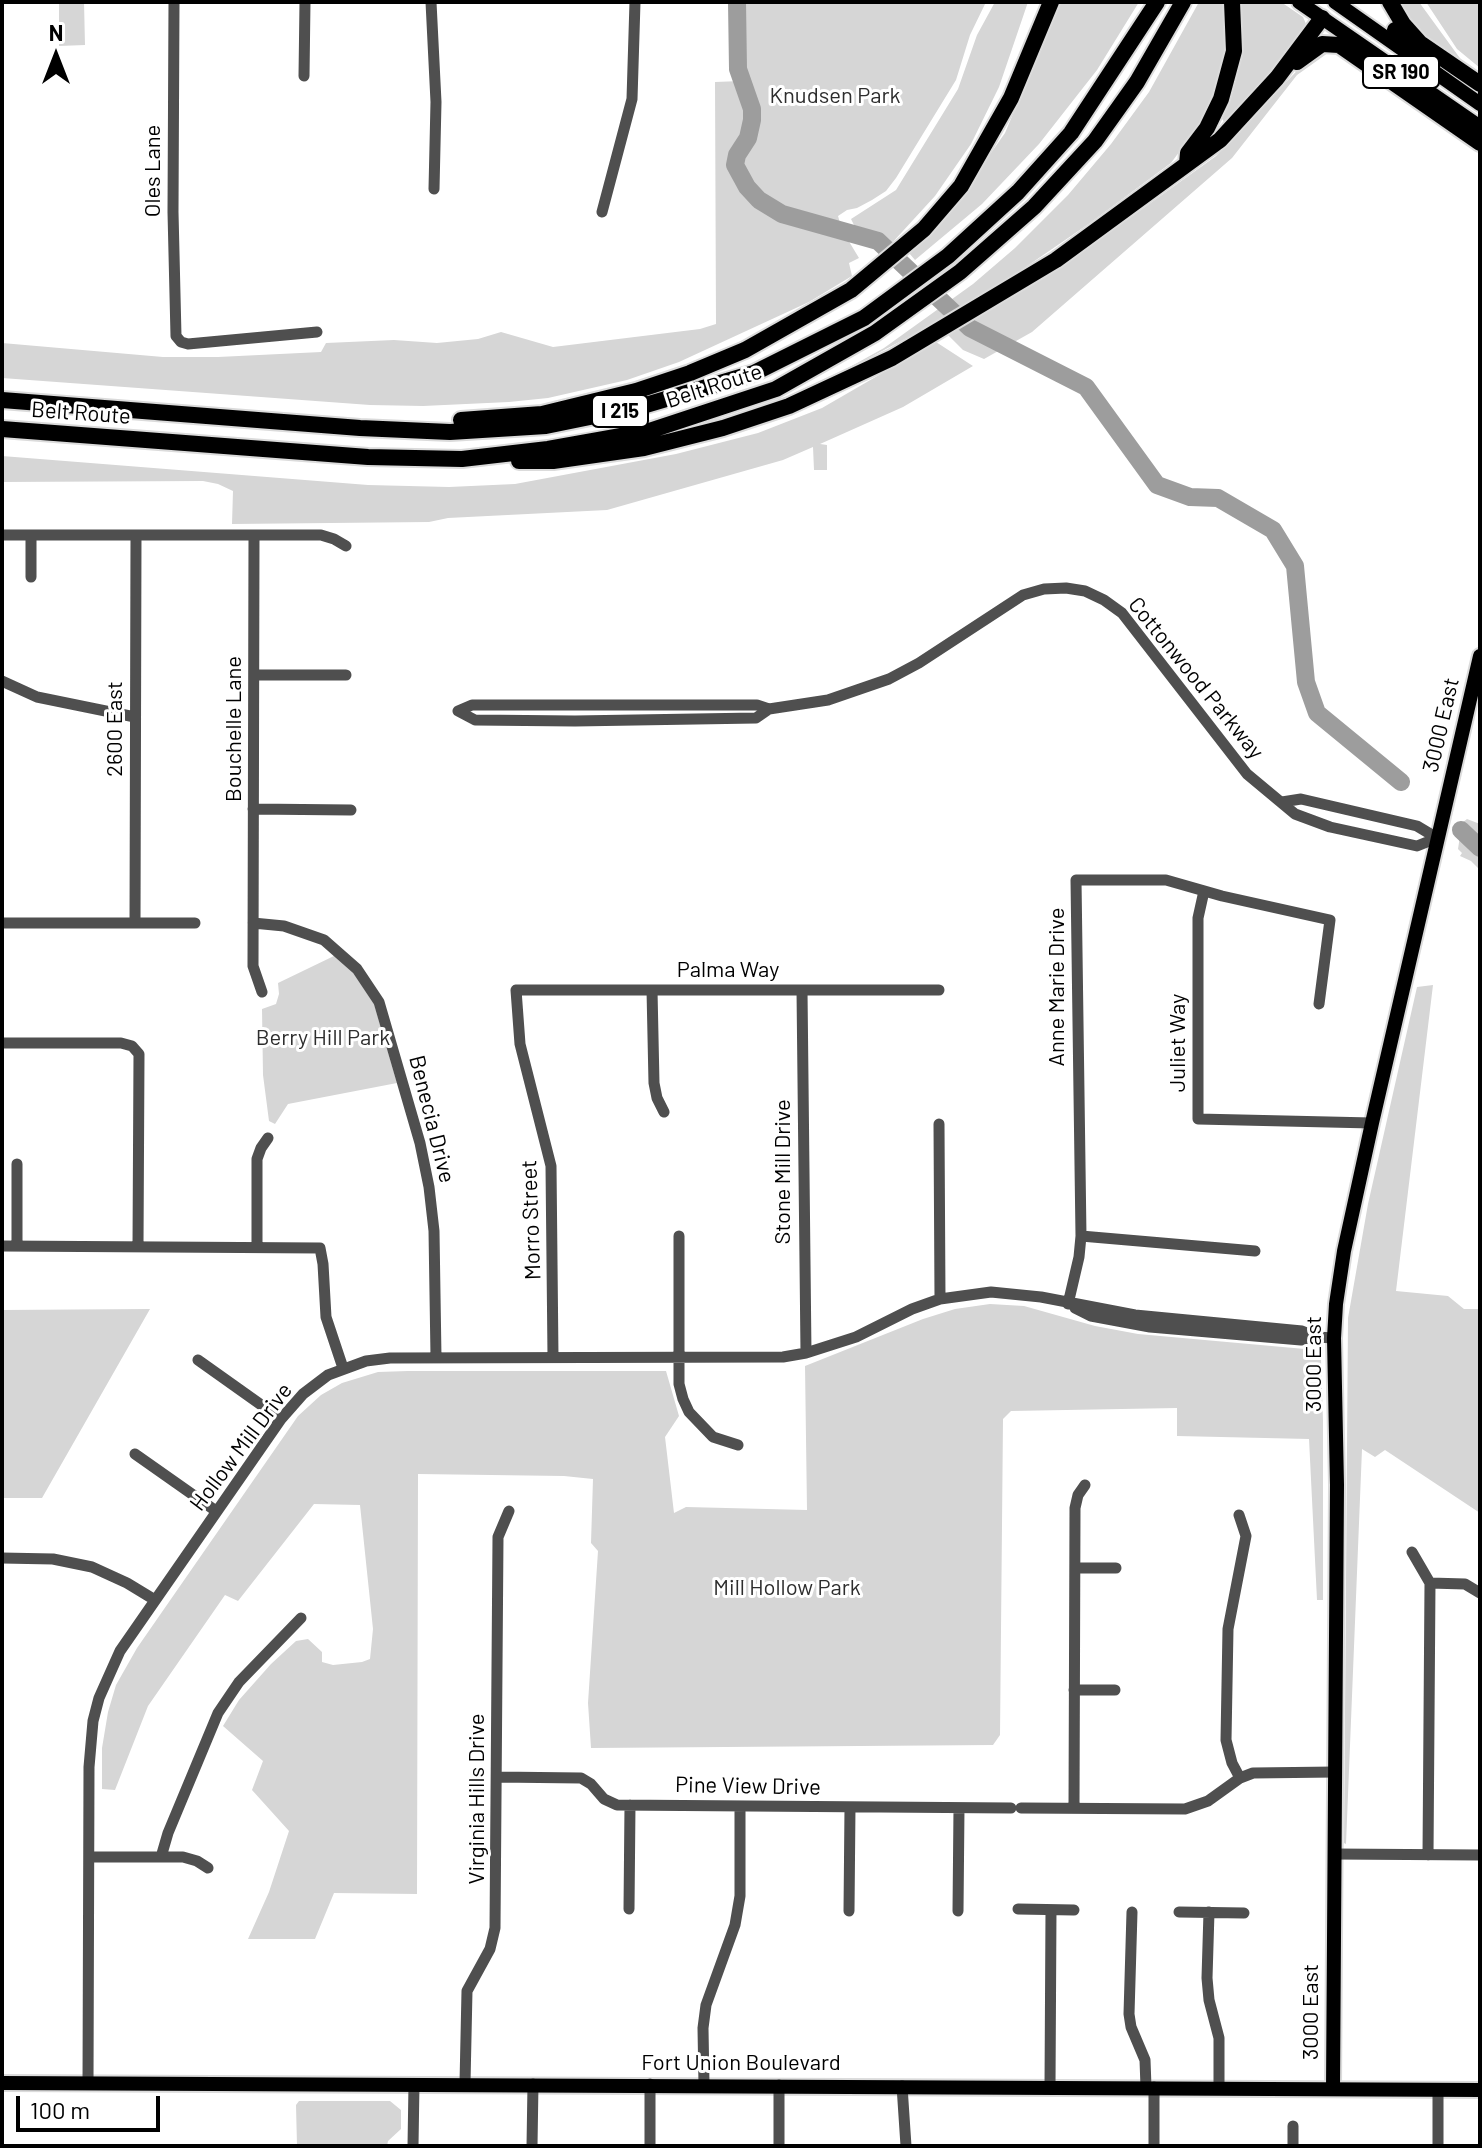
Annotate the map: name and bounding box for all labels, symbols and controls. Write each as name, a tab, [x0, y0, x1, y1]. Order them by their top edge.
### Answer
north arrow	[16, 16, 96, 96]
text: N	[49, 19, 63, 45]
road number: SR 190	[1363, 56, 1439, 88]
park label: Knudsen Park	[770, 83, 900, 109]
street label: Oles Lane	[140, 125, 166, 217]
street label: Belt Route	[663, 358, 765, 414]
road number: I 215	[592, 395, 648, 427]
street label: Belt Route	[30, 396, 132, 430]
street label: Cottonwood Parkway	[1123, 592, 1269, 764]
street label: Bouchelle Lane	[221, 656, 247, 802]
street label: 3000 East	[1417, 675, 1465, 775]
street label: 2600 East	[102, 681, 128, 777]
street label: Anne Marie Drive	[1044, 908, 1070, 1066]
street label: Palma Way	[677, 957, 779, 983]
street label: Juliet Way	[1165, 994, 1191, 1092]
park label: Berry Hill Park	[256, 1025, 390, 1051]
street label: Benecia Drive	[403, 1052, 461, 1186]
street label: Stone Mill Drive	[770, 1099, 796, 1245]
street label: Morro Street	[516, 1160, 546, 1280]
street label: 3000 East	[1301, 1316, 1327, 1412]
street label: Hollow Mill Drive	[184, 1378, 298, 1516]
park label: Mill Hollow Park	[713, 1575, 861, 1601]
street label: Virginia Hills Drive	[464, 1714, 490, 1884]
street label: Pine View Drive	[675, 1772, 821, 1800]
street label: 3000 East	[1298, 1964, 1324, 2060]
street label: Fort Union Boulevard	[641, 2050, 841, 2076]
scale bar	[20, 2080, 164, 2130]
text: 100 m	[30, 2095, 90, 2124]

